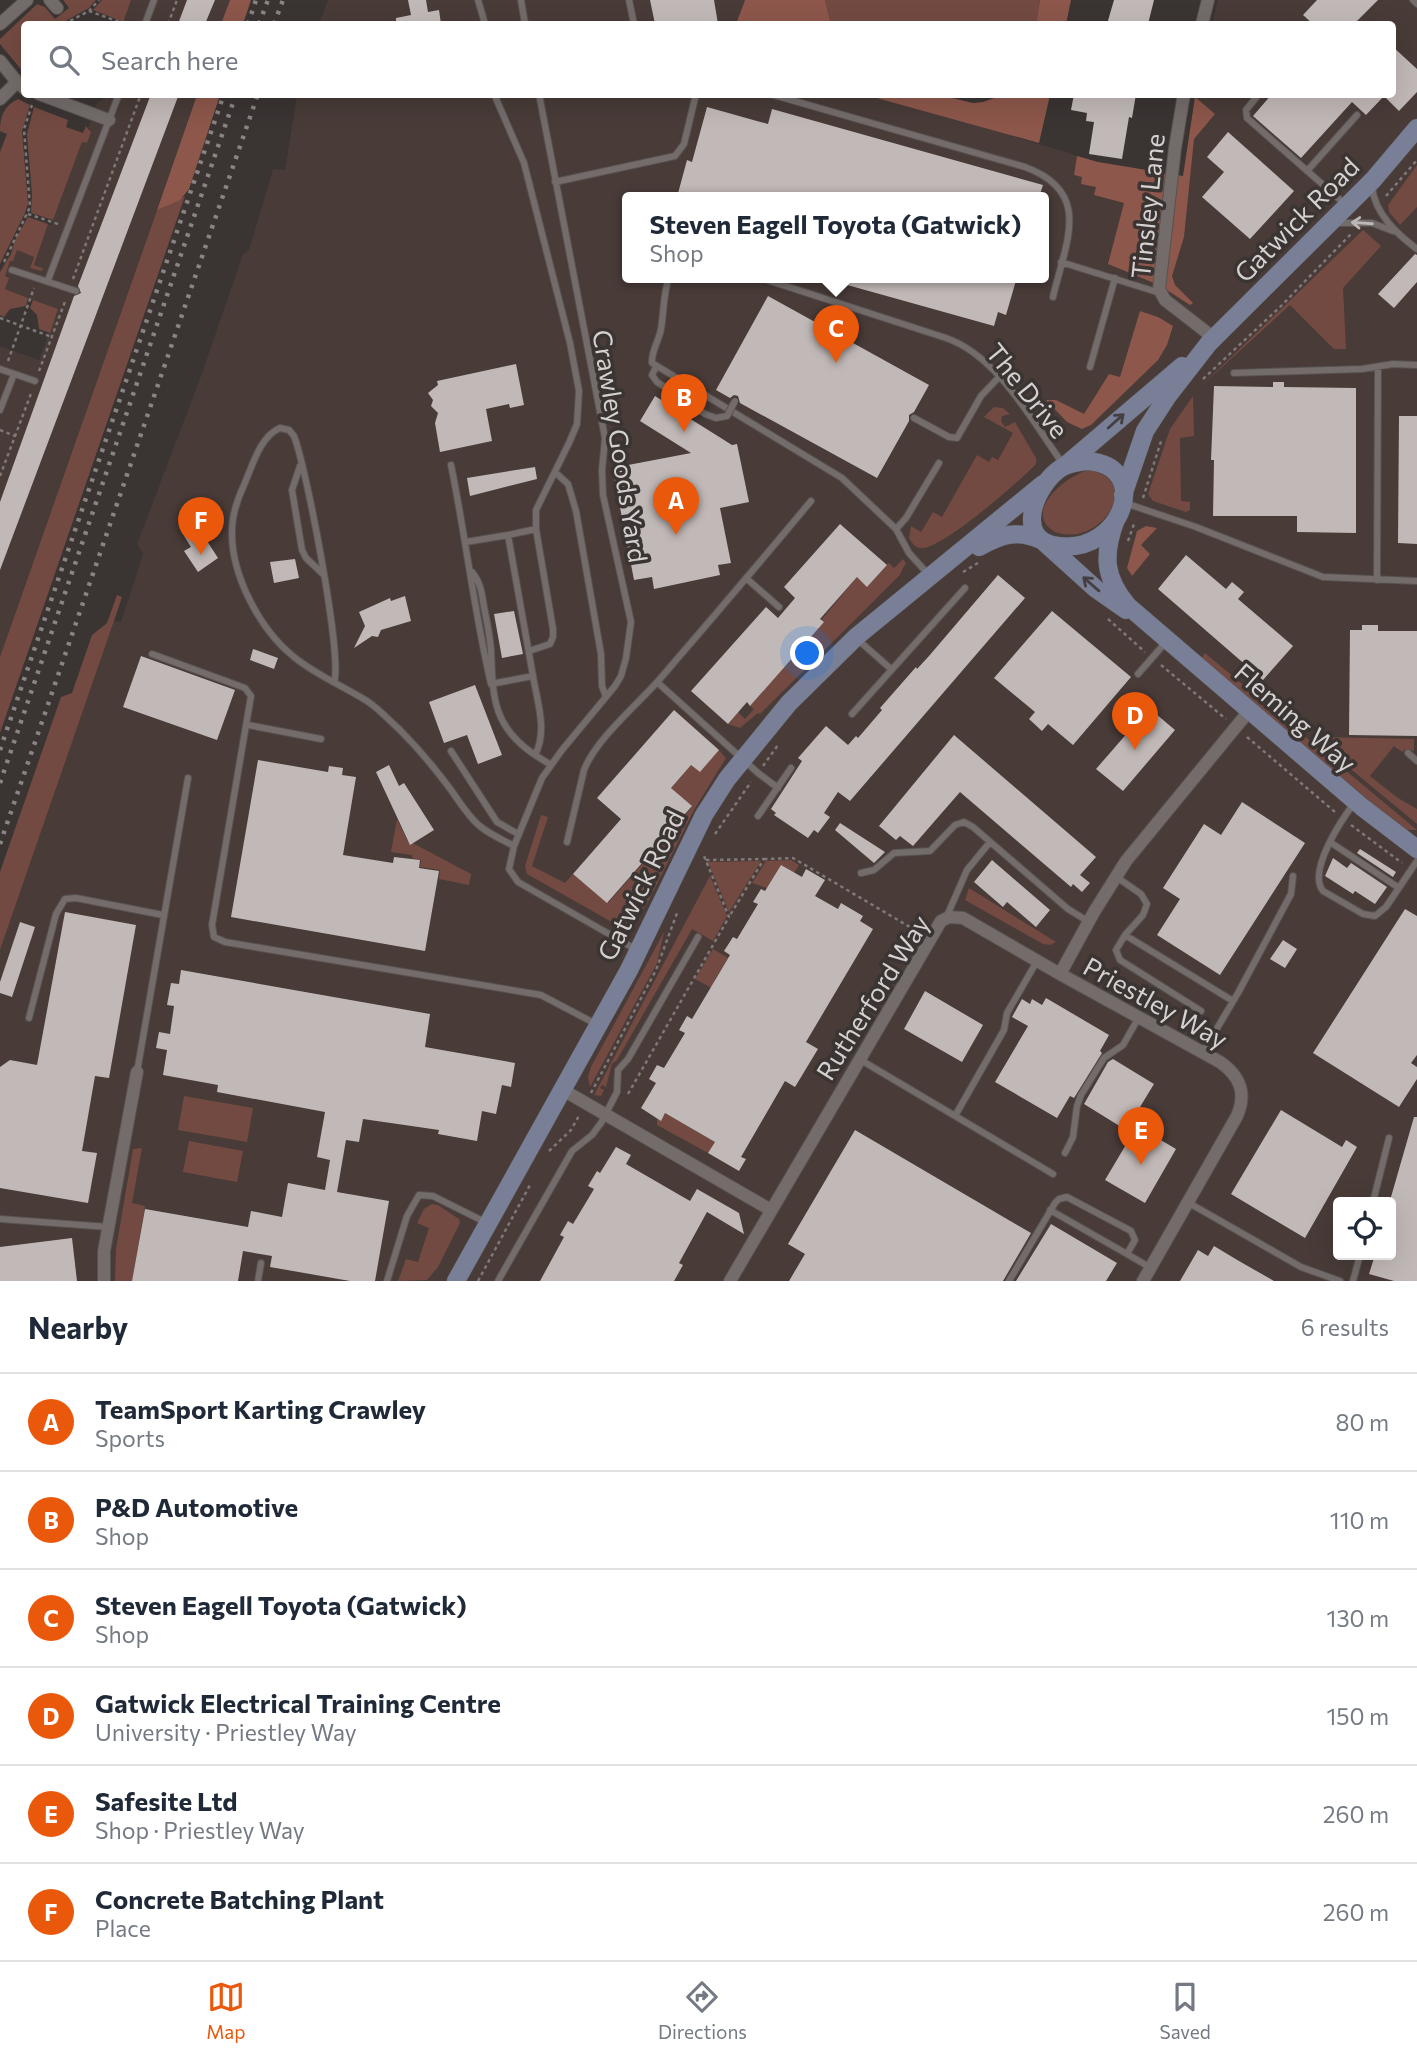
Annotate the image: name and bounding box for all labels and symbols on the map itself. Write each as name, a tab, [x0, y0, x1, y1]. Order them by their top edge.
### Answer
street label: Tinsley Lane	[1124, 132, 1170, 280]
street label: Gatwick Road	[1227, 150, 1365, 288]
one-way arrow	[1352, 216, 1374, 229]
pin: C	[813, 305, 859, 363]
street label: Crawley Goods Yard	[587, 327, 655, 565]
street label: The Drive	[980, 336, 1076, 444]
pin: B	[661, 374, 707, 432]
one-way arrow	[1107, 413, 1124, 430]
pin: A	[653, 477, 699, 535]
pin: F	[178, 497, 224, 555]
one-way arrow	[1082, 576, 1100, 592]
your location	[790, 636, 824, 670]
street label: Fleming Way	[1229, 656, 1363, 778]
pin: D	[1112, 692, 1158, 750]
street label: Gatwick Road	[590, 805, 690, 965]
street label: Rutherford Way	[809, 909, 935, 1085]
street label: Priestley Way	[1079, 950, 1233, 1054]
pin: E	[1118, 1107, 1164, 1165]

